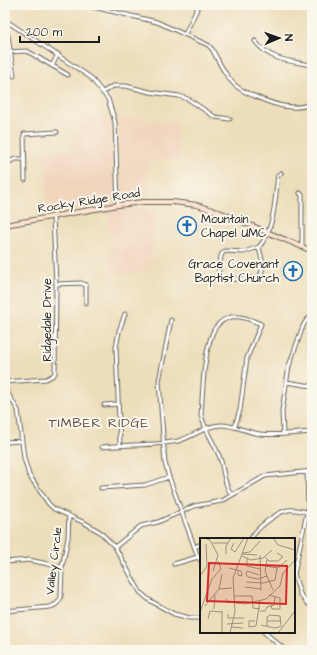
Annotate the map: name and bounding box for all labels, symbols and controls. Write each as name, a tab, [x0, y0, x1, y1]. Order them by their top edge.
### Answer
scale bar	[20, 18, 99, 44]
north arrow	[259, 18, 299, 58]
text: 200 m	[26, 24, 63, 41]
text: N	[281, 34, 296, 41]
street label: Rocky Ridge Road	[37, 185, 141, 218]
place label: Mountain Chapel UMC	[201, 211, 267, 242]
church icon: Mountain Chapel UMC	[176, 215, 198, 237]
place label: Grace Covenant Baptist Church	[188, 256, 279, 287]
church icon: Grace Covenant Baptist Church	[282, 260, 304, 282]
street label: Ridgedale Drive	[39, 278, 57, 362]
district label: TIMBER RIDGE	[49, 414, 149, 432]
street label: Valley Circle	[41, 526, 68, 596]
inset map	[200, 538, 295, 633]

